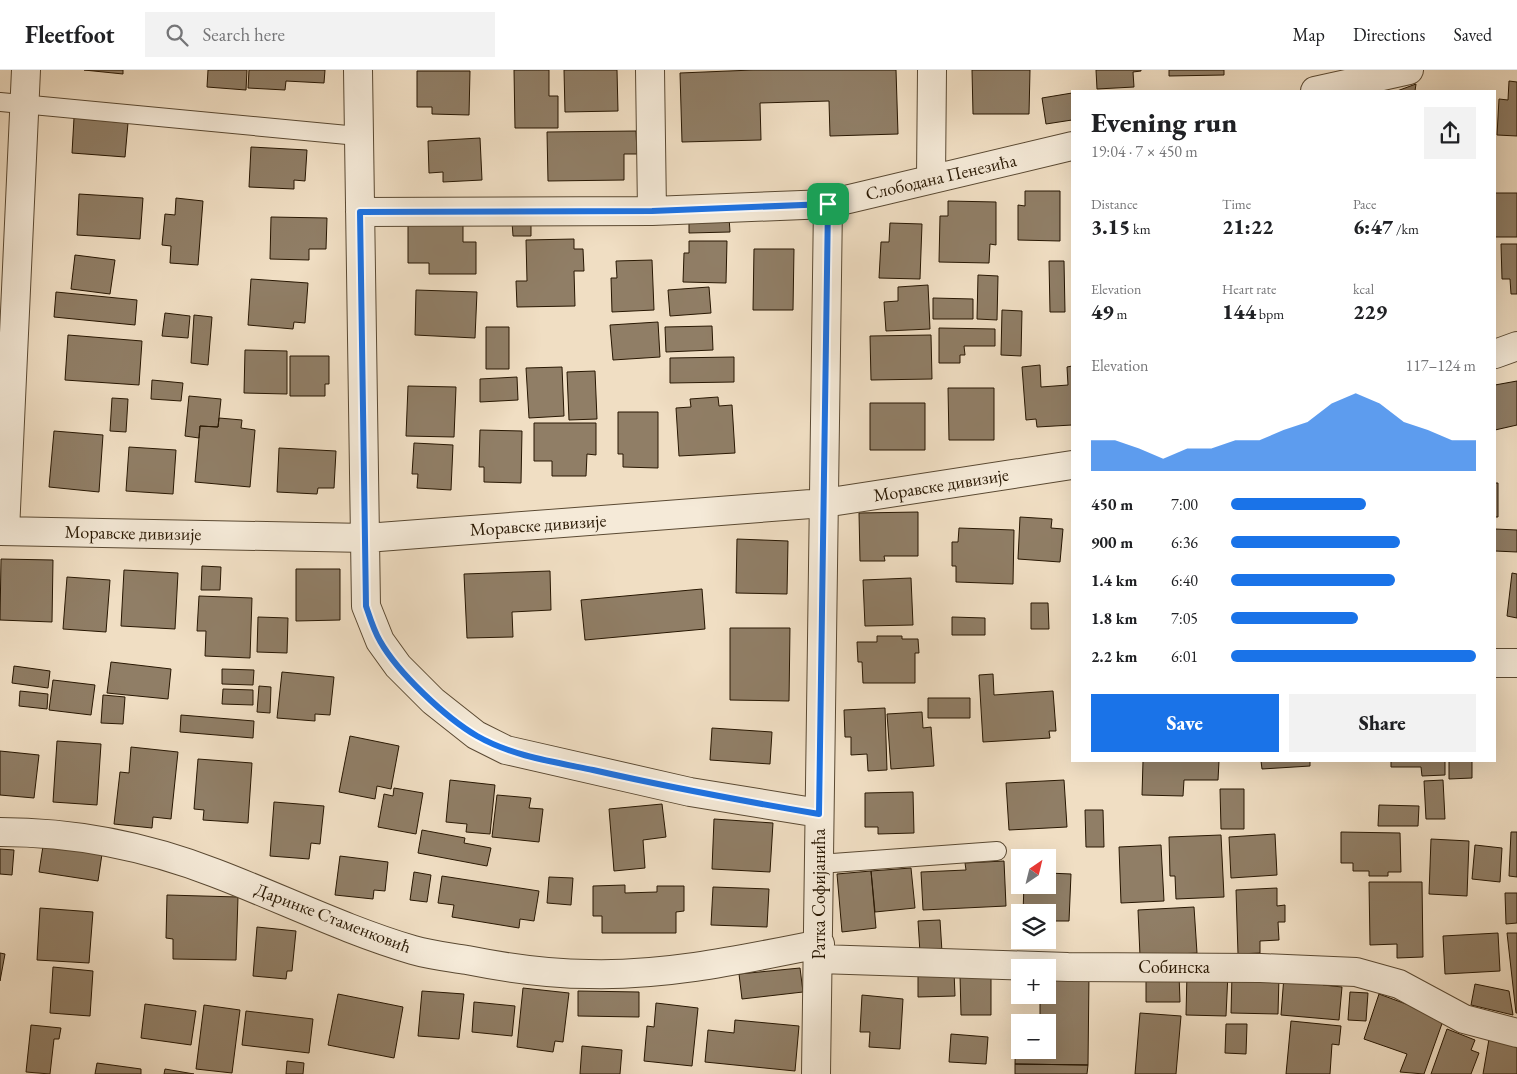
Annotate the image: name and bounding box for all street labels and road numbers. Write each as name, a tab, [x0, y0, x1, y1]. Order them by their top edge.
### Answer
street label: Слободана Пенезића	[863, 148, 1019, 205]
street label: Моравске дивизије	[872, 462, 1010, 507]
street label: Моравске дивизије	[469, 508, 607, 541]
street label: Моравске дивизије	[64, 520, 202, 545]
street label: Ратка Софијанића	[807, 828, 830, 960]
street label: Даринке Стаменковић	[252, 877, 415, 958]
street label: Собинска	[1138, 955, 1211, 978]

